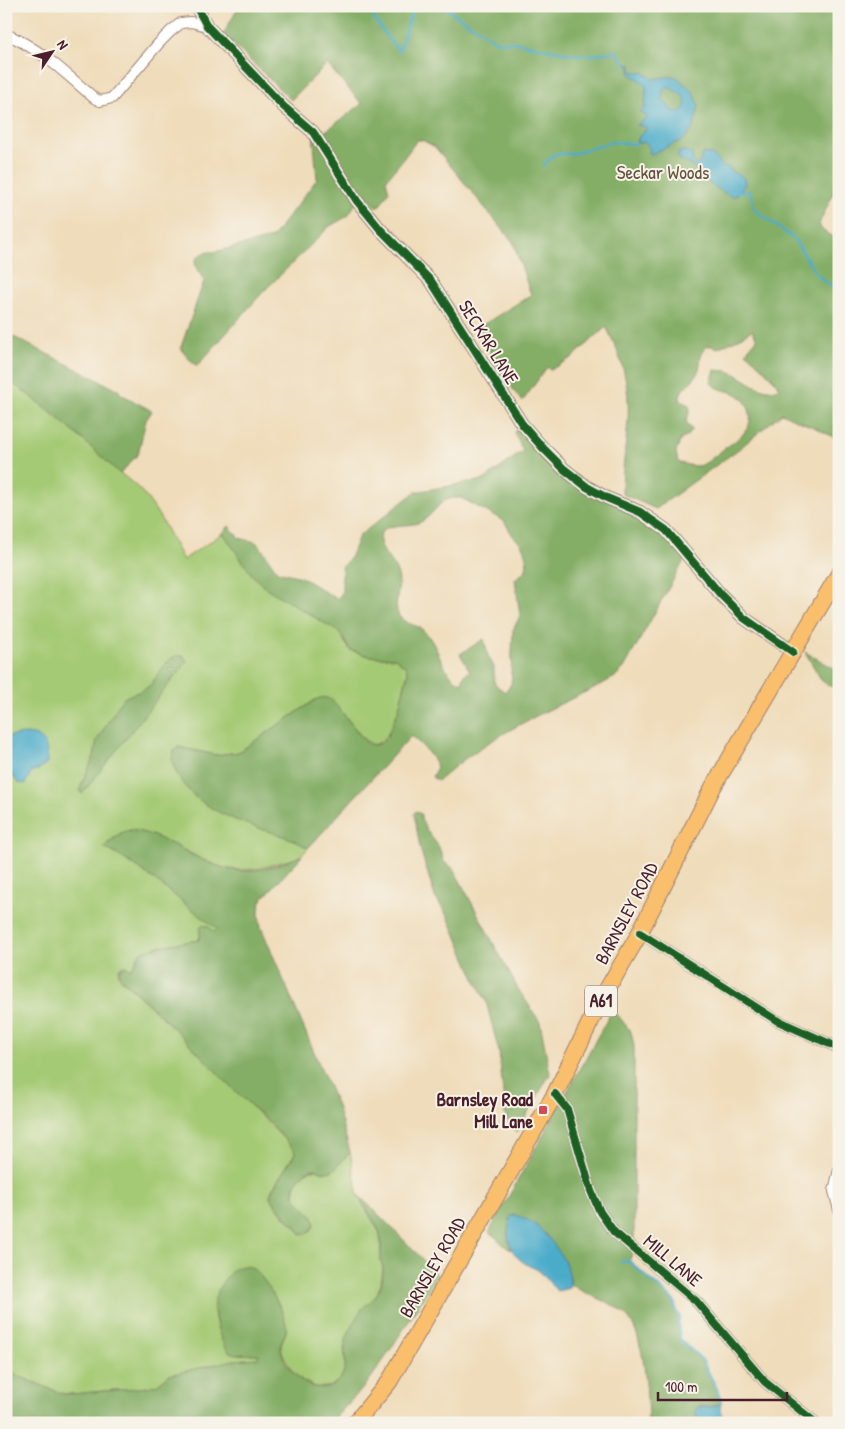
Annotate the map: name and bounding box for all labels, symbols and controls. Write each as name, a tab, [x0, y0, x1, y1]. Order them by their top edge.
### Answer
north arrow	[28, 28, 78, 78]
text: N	[53, 36, 73, 53]
park label: Seckar Woods	[617, 159, 709, 185]
street label: SECKAR LANE	[453, 295, 525, 389]
street label: BARNSLEY ROAD	[588, 857, 664, 969]
road number: A61	[585, 986, 617, 1016]
place label: Barnsley Road Mill Lane	[437, 1086, 534, 1134]
marker: Barnsley Road Mill Lane	[537, 1104, 549, 1116]
street label: BARNSLEY ROAD	[393, 1212, 471, 1322]
street label: MILL LANE	[638, 1228, 708, 1293]
scale bar	[658, 1369, 786, 1401]
text: 100 m	[665, 1376, 698, 1397]

